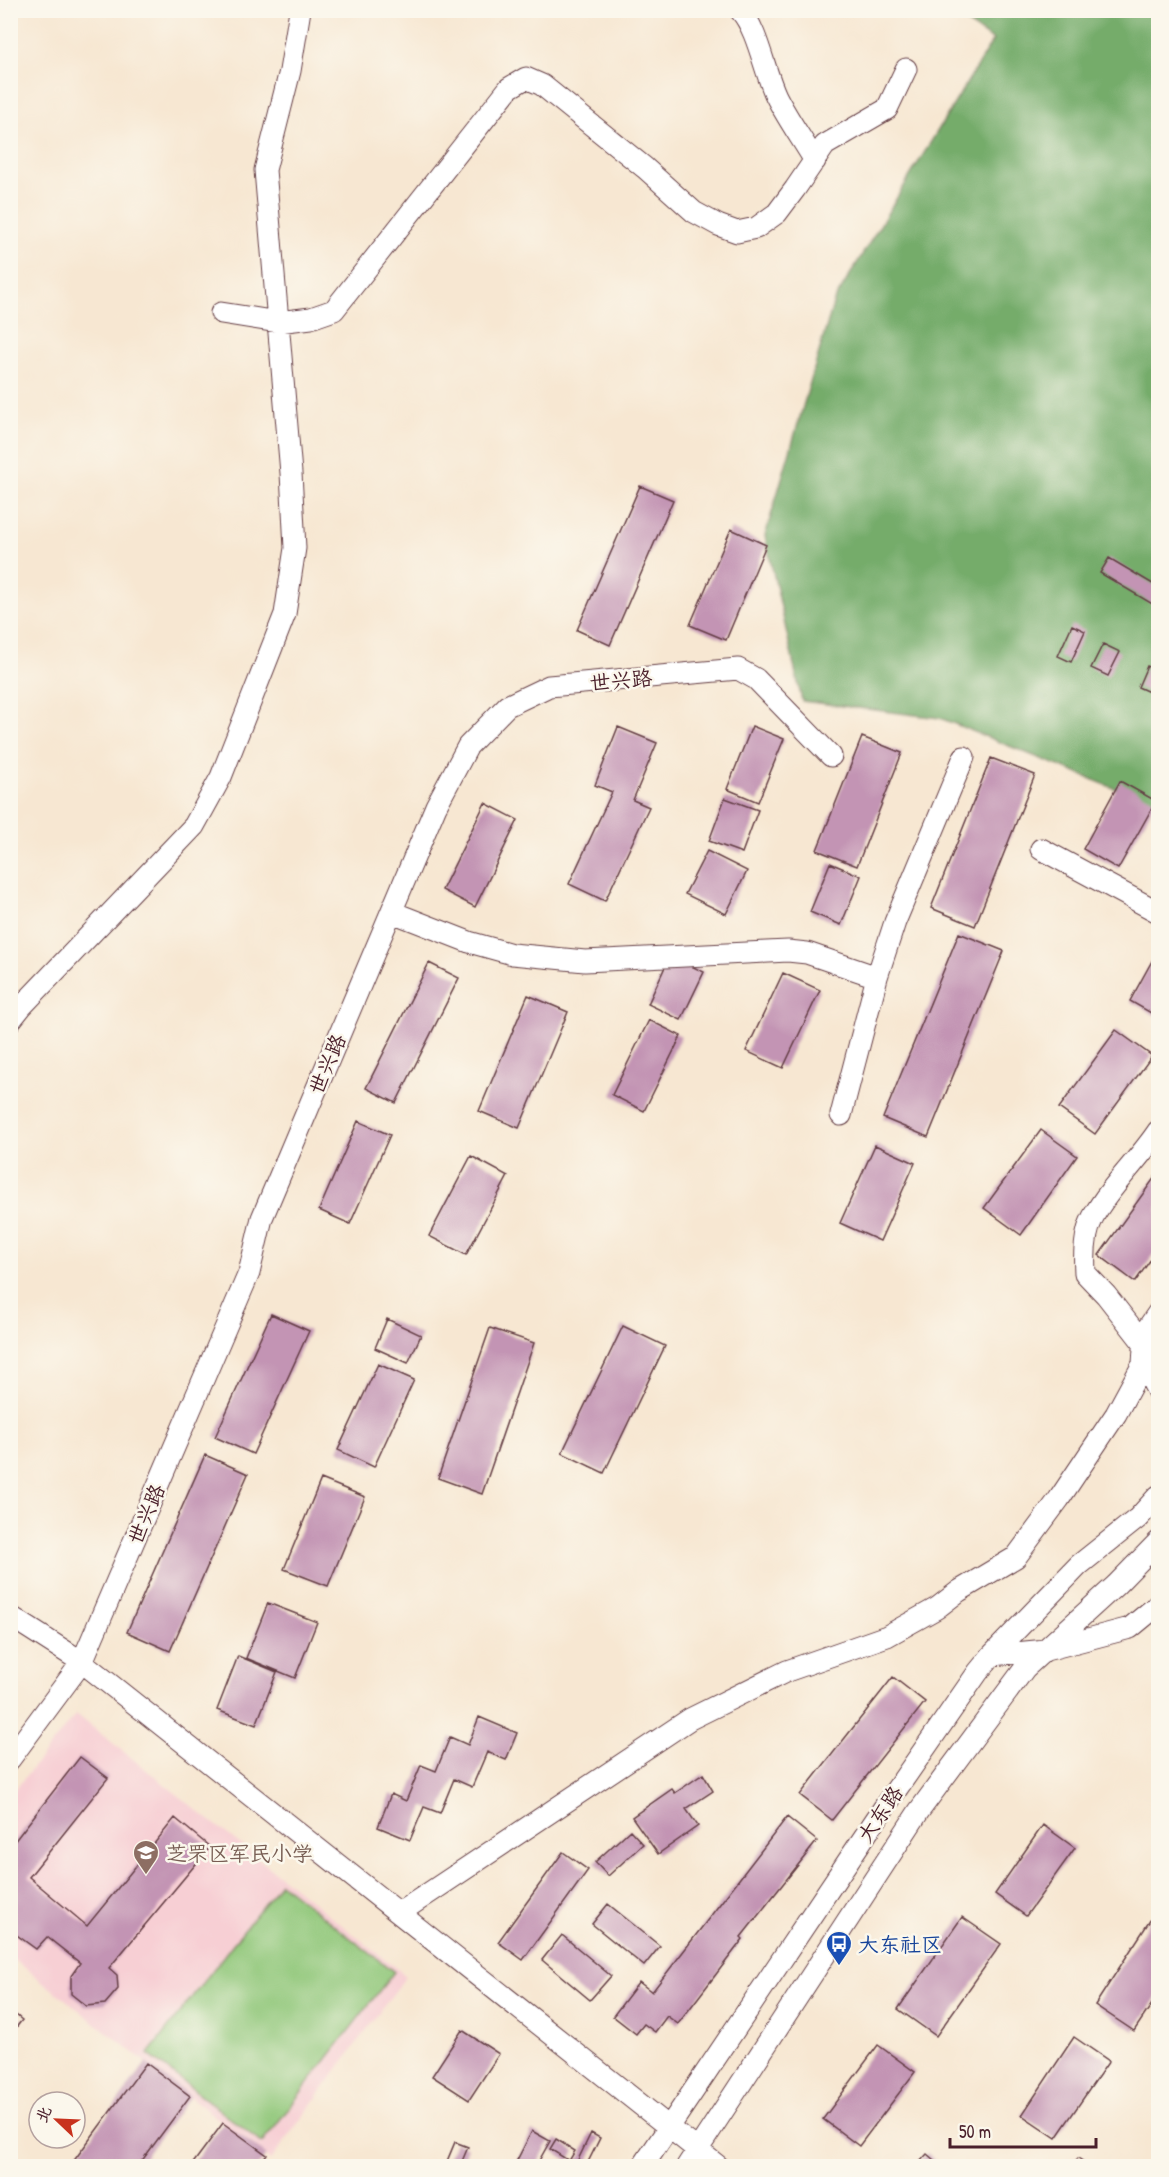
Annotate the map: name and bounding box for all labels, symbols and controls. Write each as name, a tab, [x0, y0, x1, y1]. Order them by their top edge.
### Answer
street label: 世兴路	[588, 663, 654, 697]
street label: 世兴路	[301, 1029, 353, 1099]
street label: 世兴路	[120, 1479, 172, 1549]
street label: 大东路	[850, 1780, 910, 1848]
school or university icon: 芝罘区军民小学	[131, 1838, 161, 1876]
place label: 芝罘区军民小学	[166, 1839, 313, 1868]
bus stop icon: 大东社区	[824, 1929, 854, 1967]
place label: 大东社区	[858, 1930, 942, 1959]
north arrow	[27, 2090, 87, 2150]
text: 北	[30, 2102, 56, 2126]
scale bar	[950, 2111, 1096, 2149]
text: 50 m	[959, 2119, 991, 2144]

